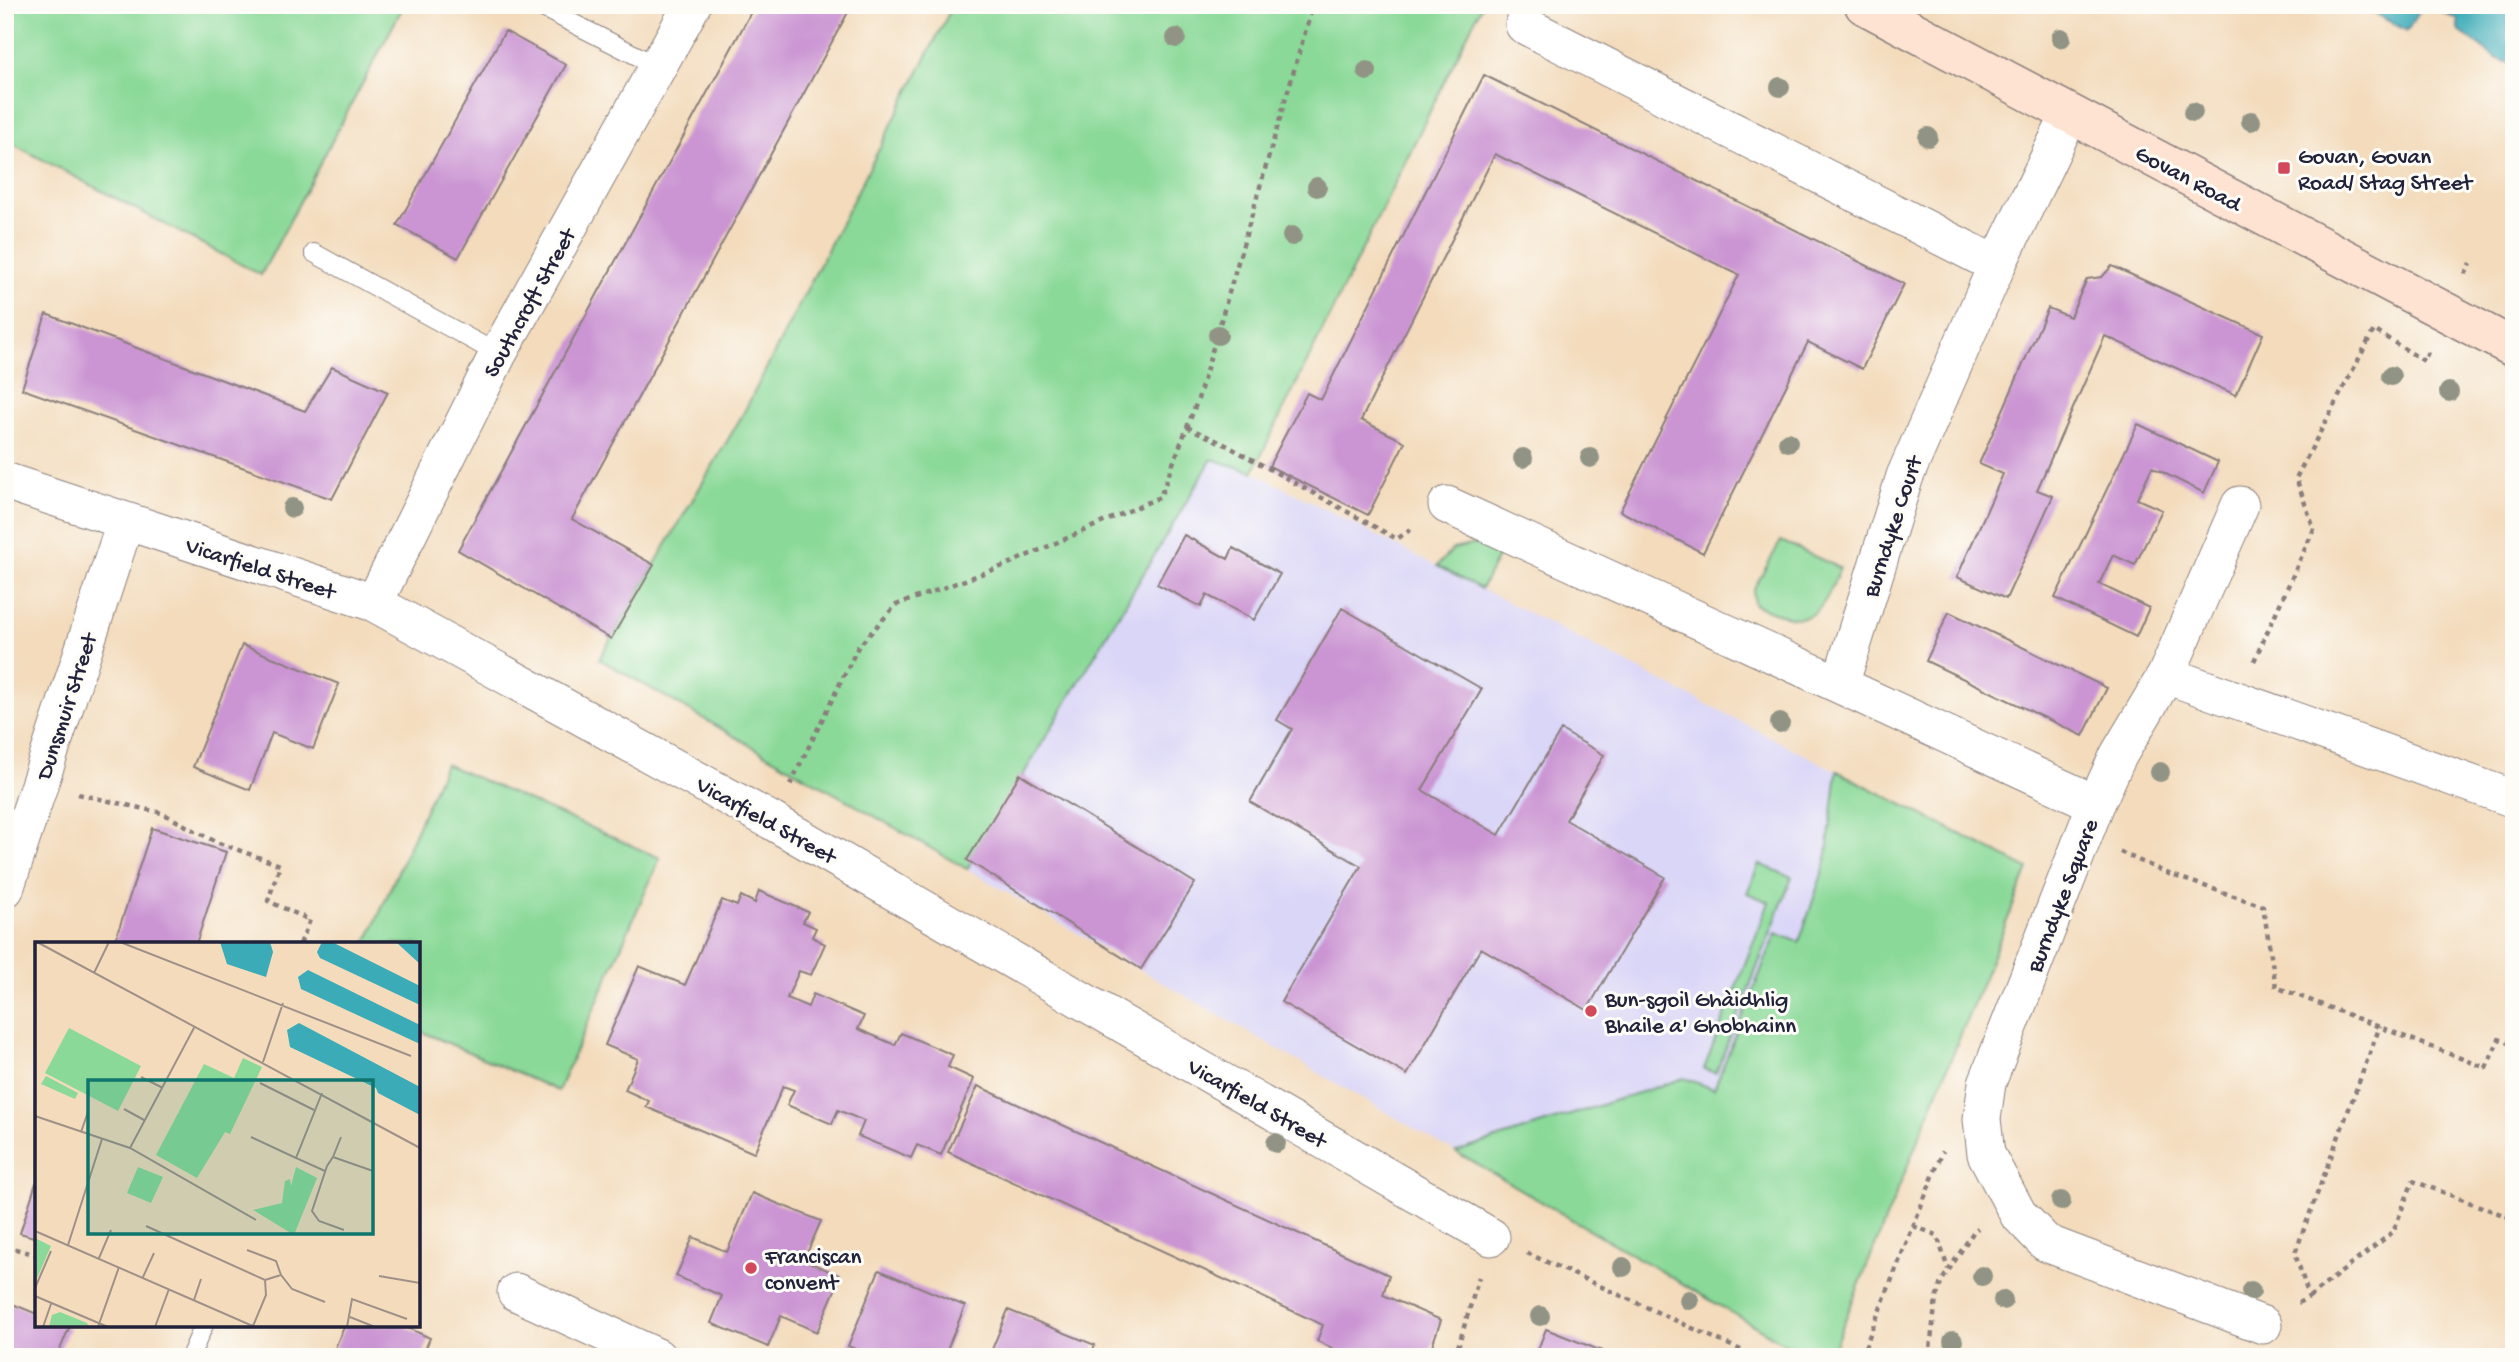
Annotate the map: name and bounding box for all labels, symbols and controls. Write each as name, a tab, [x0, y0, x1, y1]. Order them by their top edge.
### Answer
street label: Govan Road	[2130, 141, 2246, 220]
place label: Govan, Govan Road/ Stag Street	[2298, 145, 2474, 198]
marker: Govan, Govan Road/ Stag Street	[2276, 160, 2292, 176]
street label: Southcroft Street	[479, 223, 584, 383]
street label: Burndyke Court	[1859, 452, 1930, 602]
street label: Vicarfield Street	[181, 533, 340, 608]
street label: Dunsmuir Street	[31, 629, 105, 786]
street label: Vicarfield Street	[690, 772, 841, 872]
street label: Burndyke Square	[2022, 815, 2106, 978]
inset map	[35, 942, 420, 1327]
place label: Bun-sgoil Ghàidhlig Bhaile a' Ghobhainn	[1604, 988, 1796, 1041]
marker: Bun-sgoil Ghàidhlig Bhaile a' Ghobhainn	[1583, 1003, 1599, 1019]
street label: Vicarfield Street	[1181, 1054, 1332, 1156]
place label: Franciscan convent	[764, 1245, 861, 1298]
marker: Franciscan convent	[743, 1260, 759, 1276]

